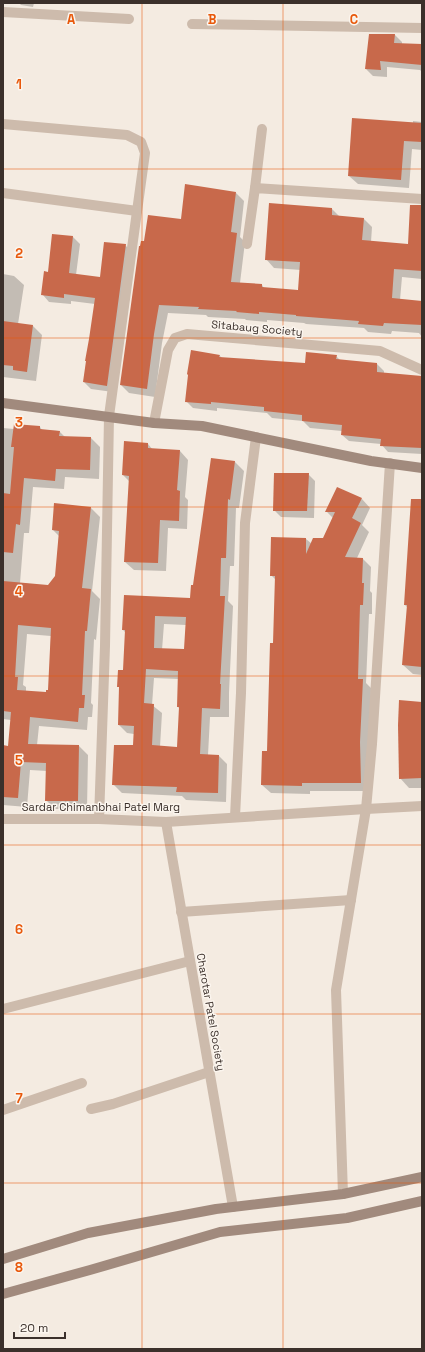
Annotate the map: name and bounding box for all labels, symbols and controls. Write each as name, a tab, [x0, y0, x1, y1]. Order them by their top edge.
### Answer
text: A	[67, 11, 76, 28]
text: B	[208, 11, 217, 28]
text: C	[350, 11, 358, 28]
text: 1	[16, 76, 22, 93]
text: 2	[15, 245, 23, 262]
street label: Sitabaug Society	[211, 317, 303, 339]
text: 3	[15, 414, 23, 431]
text: 4	[15, 583, 23, 600]
text: 5	[15, 752, 23, 769]
street label: Sardar Chimanbhai Patel Marg	[22, 800, 180, 814]
text: 6	[15, 921, 23, 938]
street label: Charotar Patel Society	[194, 952, 228, 1072]
text: 7	[15, 1090, 23, 1107]
text: 8	[15, 1259, 23, 1276]
scale bar	[14, 1314, 65, 1340]
text: 20 m	[20, 1320, 48, 1336]

